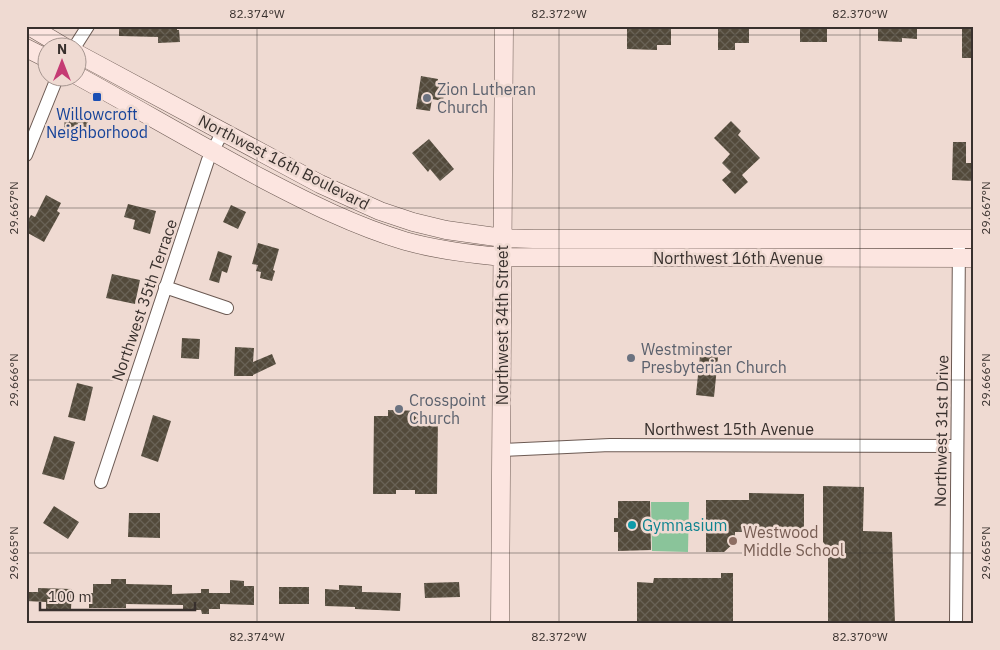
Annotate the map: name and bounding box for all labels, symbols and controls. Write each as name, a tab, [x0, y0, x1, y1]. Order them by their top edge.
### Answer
text: 82.374°W	[229, 6, 285, 21]
text: 82.372°W	[531, 6, 587, 21]
text: 82.370°W	[832, 6, 888, 21]
north arrow	[38, 38, 88, 88]
text: N	[57, 40, 67, 58]
place label: Zion Lutheran Church	[437, 79, 536, 117]
marker: Willowcroft Neighborhood	[91, 91, 103, 103]
marker: Zion Lutheran Church	[421, 92, 433, 104]
place label: Willowcroft Neighborhood	[46, 104, 148, 142]
street label: Northwest 16th Boulevard	[195, 110, 373, 214]
text: 29.667°N	[6, 181, 21, 235]
text: 29.667°N	[978, 181, 993, 235]
street label: Northwest 35th Terrace	[107, 216, 181, 384]
street label: Northwest 34th Street	[492, 245, 512, 405]
street label: Northwest 16th Avenue	[653, 248, 823, 268]
place label: Westminster Presbyterian Church	[641, 339, 787, 377]
marker: Westminster Presbyterian Church	[625, 352, 637, 364]
text: 29.666°N	[6, 353, 21, 407]
text: 29.666°N	[978, 353, 993, 407]
street label: Northwest 31st Drive	[930, 354, 952, 507]
place label: Crosspoint Church	[409, 390, 486, 428]
marker: Crosspoint Church	[393, 403, 405, 415]
street label: Northwest 15th Avenue	[644, 419, 814, 439]
place label: Gymnasium	[642, 515, 728, 535]
marker: Gymnasium	[626, 519, 638, 531]
place label: Westwood Middle School	[743, 522, 844, 560]
text: 29.665°N	[6, 526, 21, 580]
text: 29.665°N	[978, 526, 993, 580]
marker: Westwood Middle School	[727, 535, 739, 547]
scale bar	[40, 580, 195, 612]
text: 100 m	[48, 587, 92, 606]
text: 82.374°W	[229, 629, 285, 644]
text: 82.372°W	[531, 629, 587, 644]
text: 82.370°W	[832, 629, 888, 644]

